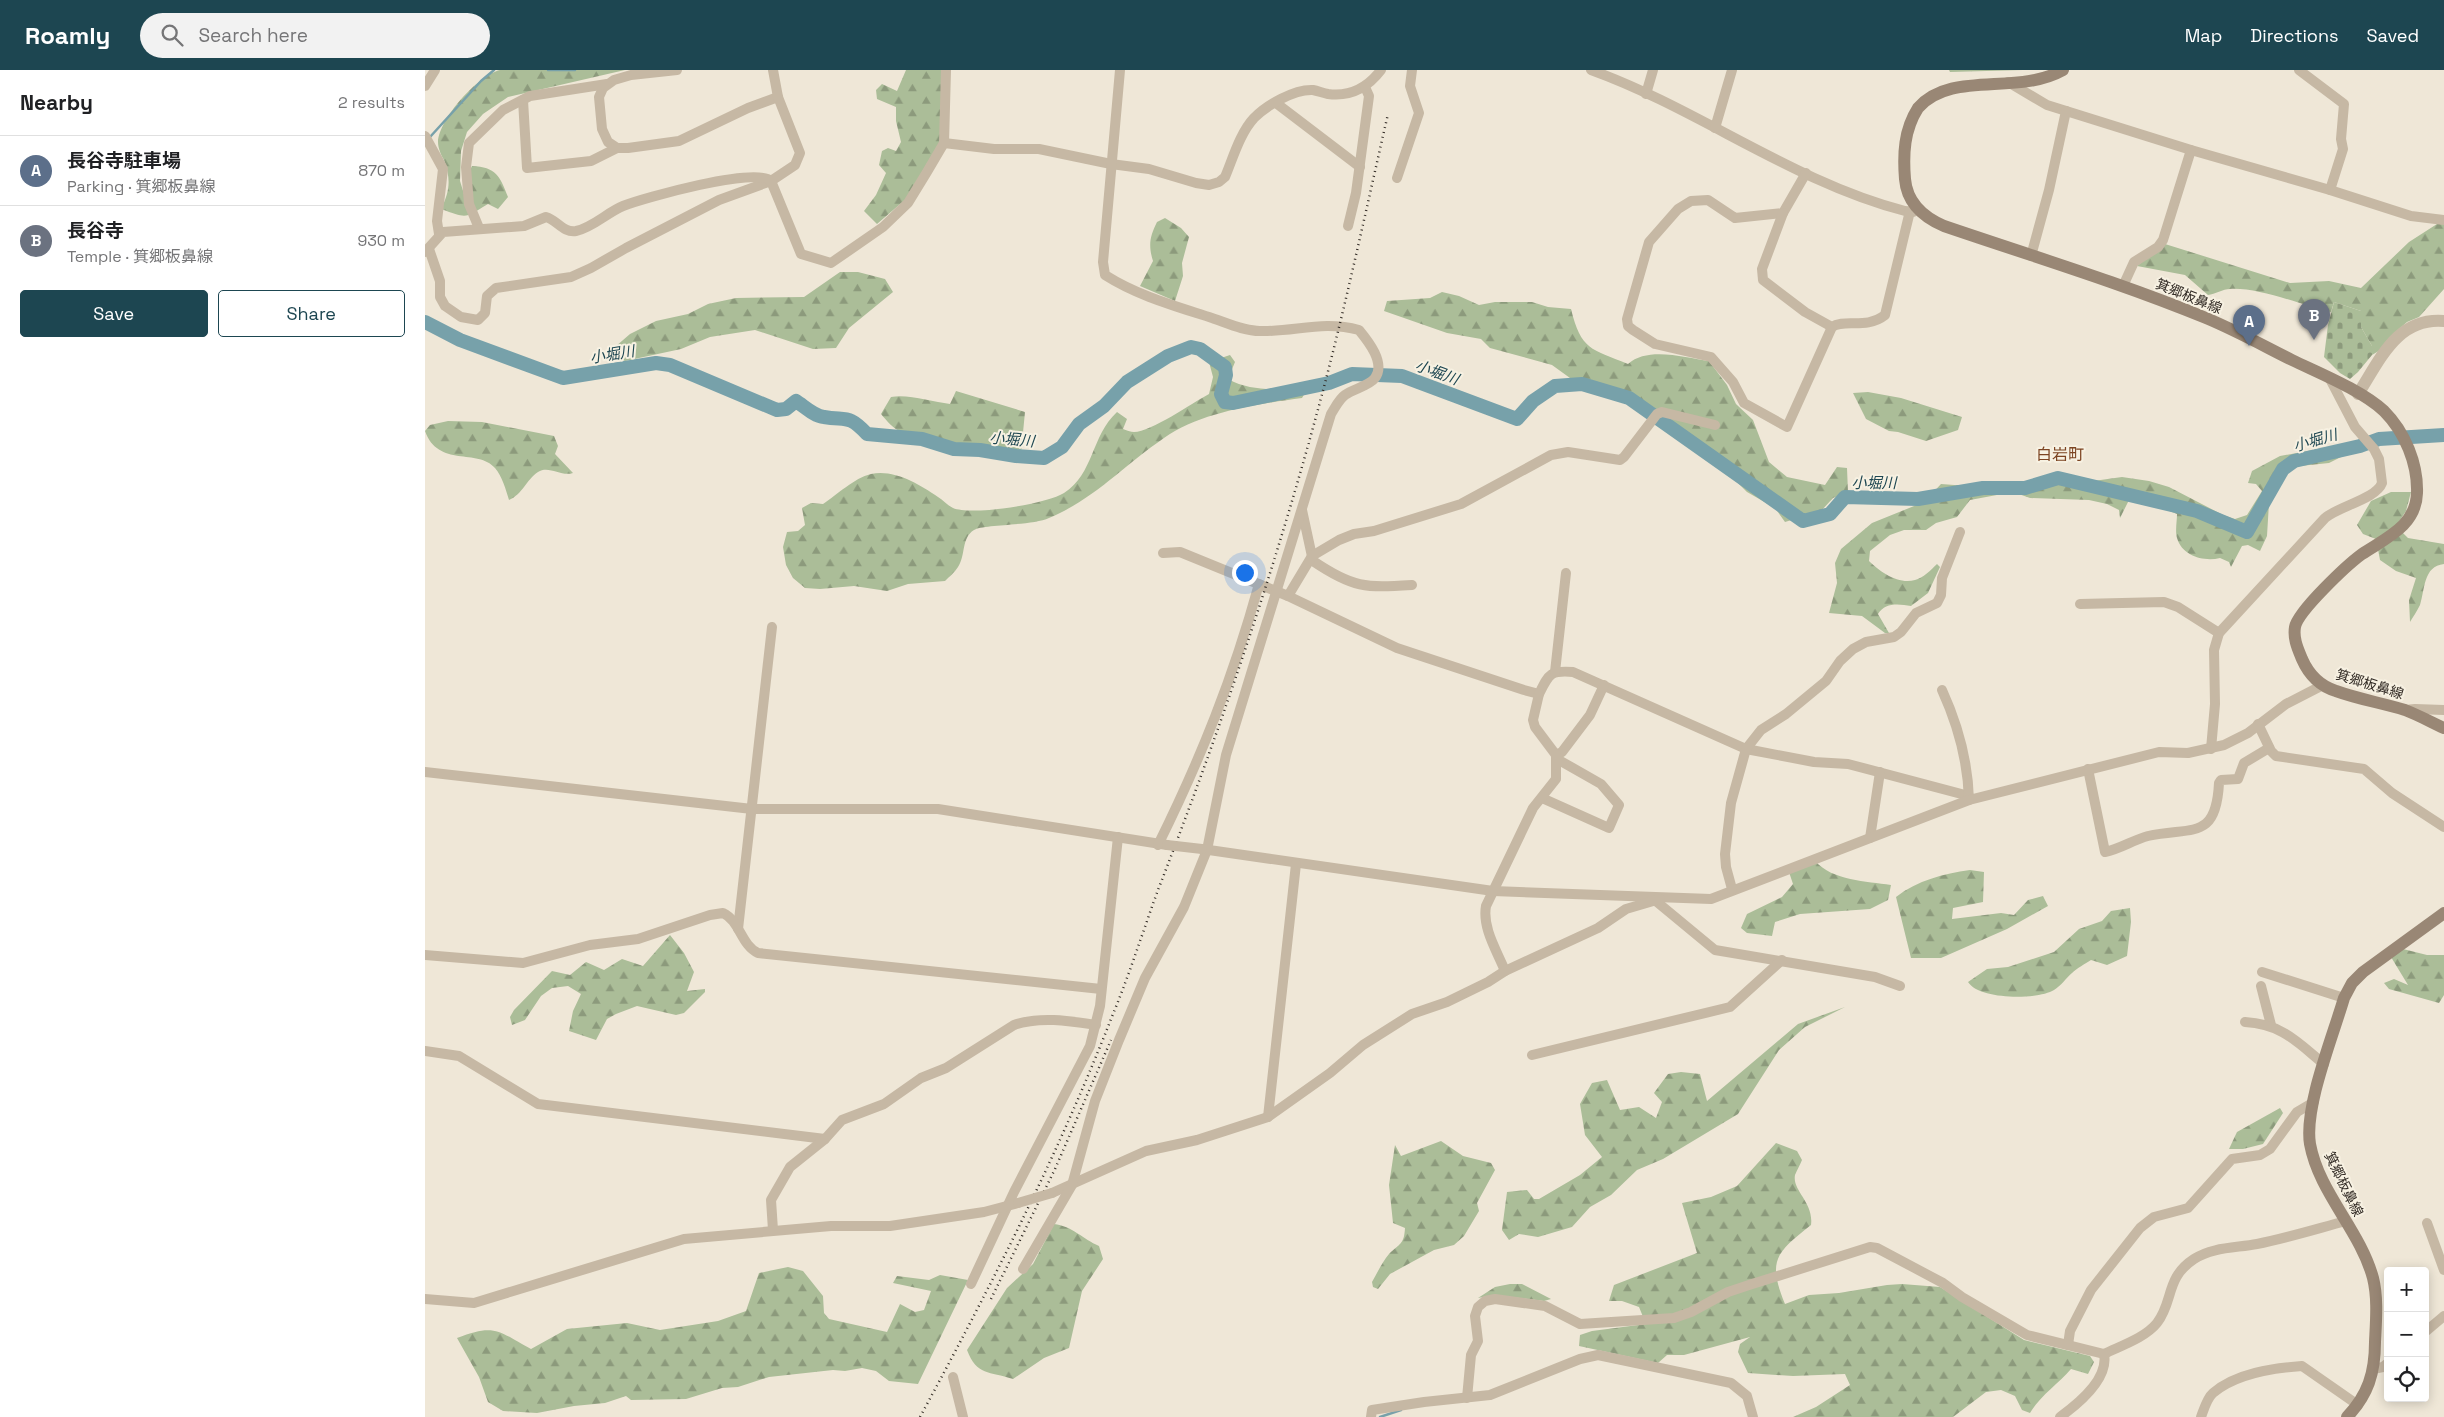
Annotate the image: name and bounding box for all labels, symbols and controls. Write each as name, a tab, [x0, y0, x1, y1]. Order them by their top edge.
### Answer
search box	[140, 13, 490, 58]
text: Roamly	[25, 20, 110, 51]
icon: search	[158, 21, 186, 49]
text: Search here	[198, 23, 308, 48]
text: Map	[2185, 24, 2222, 47]
text: Directions	[2250, 24, 2339, 47]
text: Saved	[2367, 24, 2419, 47]
text: Nearby	[20, 89, 93, 116]
text: 2 results	[338, 92, 405, 113]
text: 長谷寺駐車場	[67, 148, 181, 173]
text: A	[31, 160, 41, 181]
text: 870 m	[358, 160, 405, 181]
text: Parking · 箕郷板鼻線	[67, 176, 216, 197]
text: 長谷寺	[67, 218, 124, 243]
text: B	[31, 230, 41, 251]
text: 930 m	[357, 230, 405, 251]
text: Temple · 箕郷板鼻線	[67, 246, 213, 267]
street label: 箕郷板鼻線	[2153, 275, 2225, 317]
button: Save	[20, 290, 208, 337]
button: Share	[218, 290, 405, 337]
pin: B	[2298, 299, 2330, 340]
pin: A	[2233, 305, 2265, 346]
water label: 小堀川	[588, 341, 638, 367]
water label: 小堀川	[1413, 355, 1463, 389]
water label: 小堀川	[2291, 424, 2341, 455]
water label: 小堀川	[989, 428, 1037, 451]
district label: 白岩町	[2036, 444, 2084, 465]
water label: 小堀川	[1851, 473, 1898, 492]
your location	[1232, 560, 1258, 586]
street label: 箕郷板鼻線	[2334, 665, 2406, 703]
street label: 箕郷板鼻線	[2321, 1149, 2367, 1219]
map controls	[2384, 1267, 2429, 1402]
button: +	[2384, 1267, 2429, 1312]
button: −	[2384, 1312, 2429, 1357]
button: locate	[2384, 1357, 2429, 1402]

